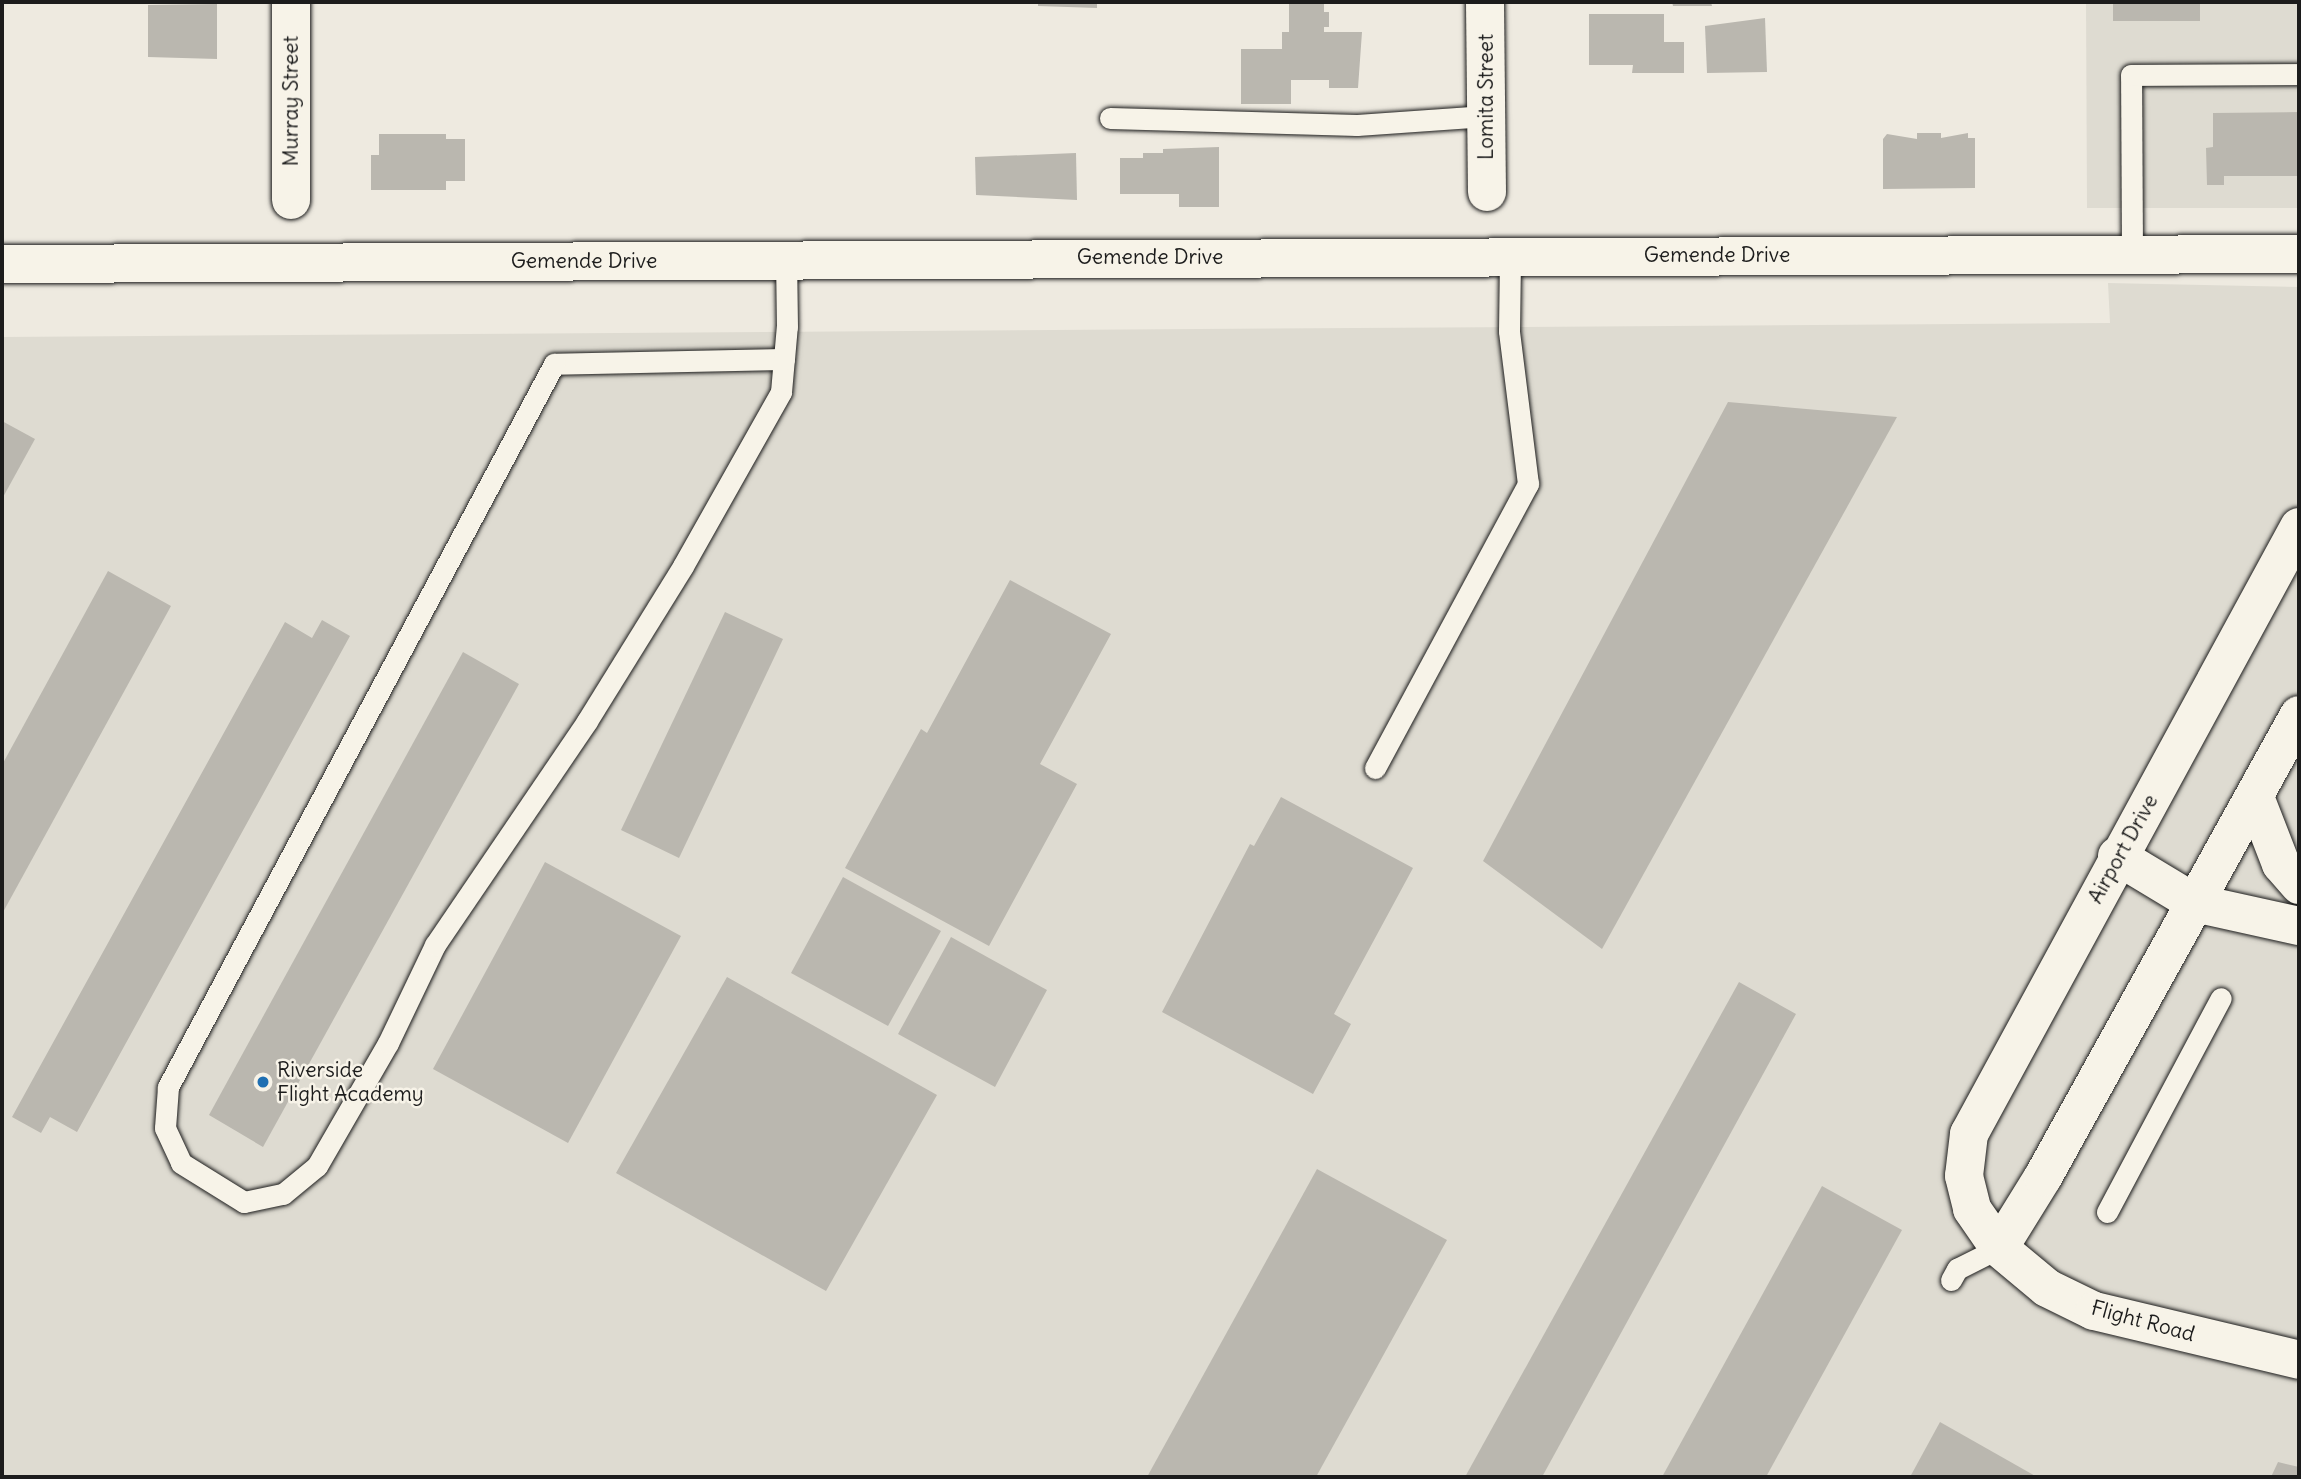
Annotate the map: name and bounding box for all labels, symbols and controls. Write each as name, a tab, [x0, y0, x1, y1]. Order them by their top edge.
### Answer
street label: Lomita Street	[1473, 34, 1499, 160]
street label: Murray Street	[278, 36, 304, 166]
street label: Gemende Drive	[1644, 242, 1790, 268]
street label: Gemende Drive	[1077, 244, 1223, 270]
street label: Gemende Drive	[511, 248, 657, 274]
street label: Airport Drive	[2083, 790, 2163, 908]
place label: Riverside Flight Academy	[277, 1057, 424, 1107]
marker: Riverside Flight Academy	[255, 1074, 271, 1090]
street label: Flight Road	[2088, 1295, 2198, 1347]

